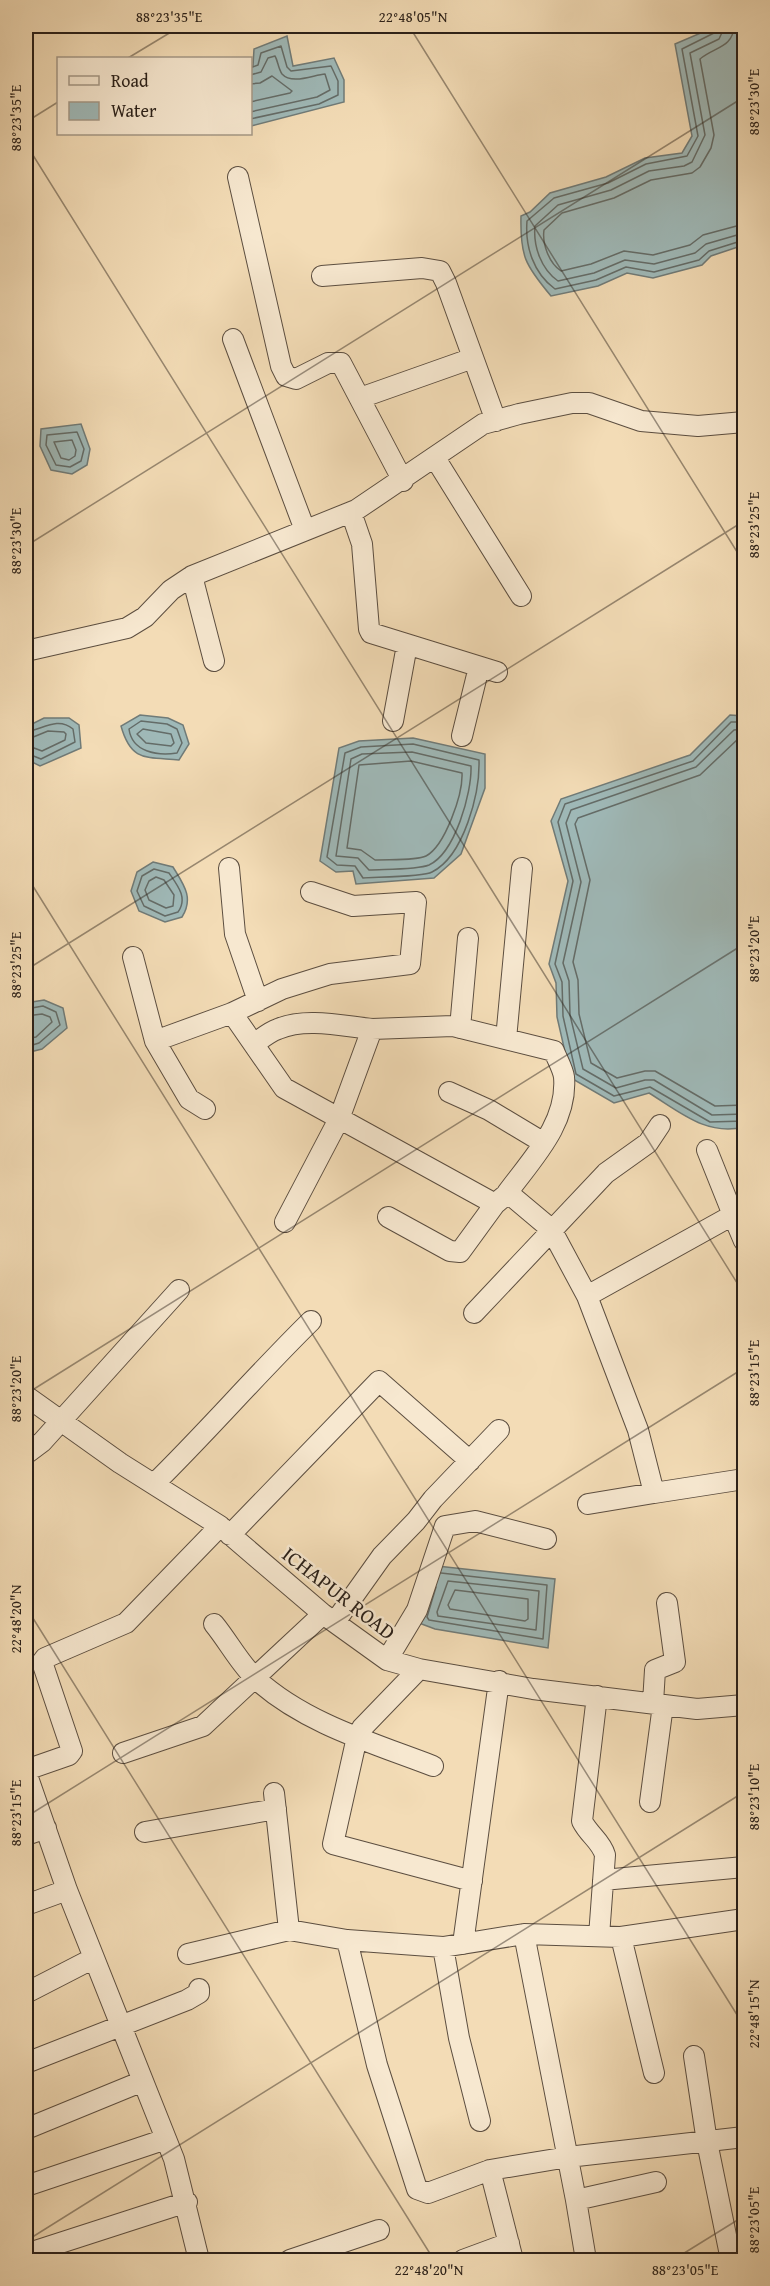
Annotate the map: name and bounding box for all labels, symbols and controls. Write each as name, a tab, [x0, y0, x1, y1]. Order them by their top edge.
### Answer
text: 88°23'35"E	[136, 6, 203, 27]
text: 22°48'05"N	[379, 6, 448, 27]
legend	[57, 57, 252, 135]
text: Road	[111, 67, 149, 94]
text: 88°23'30"E	[743, 68, 764, 135]
text: 88°23'35"E	[5, 84, 26, 151]
text: Water	[111, 97, 157, 124]
text: 88°23'25"E	[743, 491, 764, 558]
text: 88°23'30"E	[5, 507, 26, 574]
text: 88°23'20"E	[743, 915, 764, 982]
text: 88°23'25"E	[5, 931, 26, 998]
text: 88°23'15"E	[743, 1339, 764, 1406]
text: 88°23'20"E	[5, 1355, 26, 1422]
street label: ICHAPUR ROAD	[276, 1539, 402, 1647]
text: 22°48'20"N	[5, 1584, 26, 1653]
text: 88°23'10"E	[743, 1763, 764, 1830]
text: 88°23'15"E	[5, 1779, 26, 1846]
text: 22°48'15"N	[743, 1979, 764, 2048]
text: 88°23'05"E	[743, 2186, 764, 2253]
text: 22°48'20"N	[395, 2259, 464, 2280]
text: 88°23'05"E	[652, 2259, 719, 2280]

